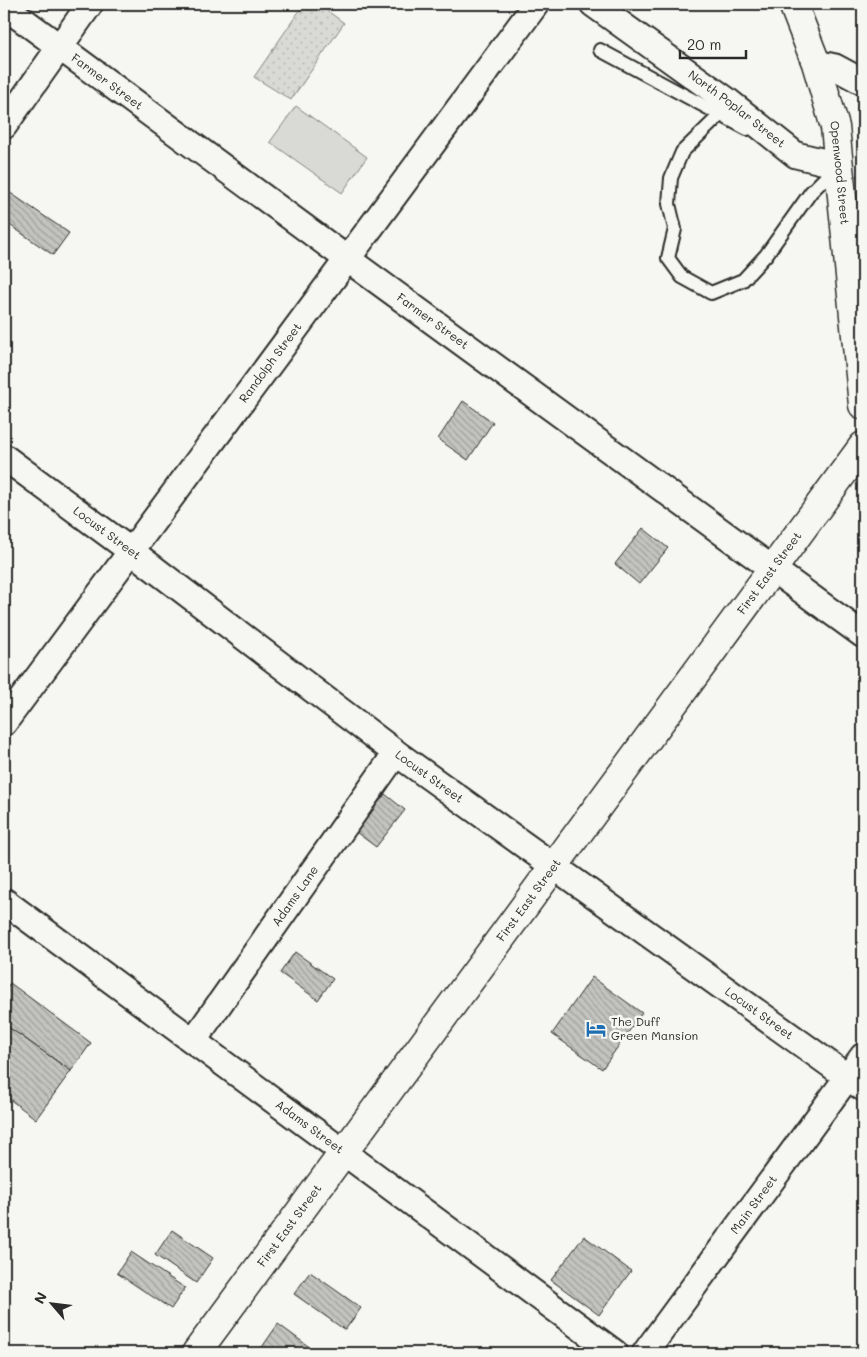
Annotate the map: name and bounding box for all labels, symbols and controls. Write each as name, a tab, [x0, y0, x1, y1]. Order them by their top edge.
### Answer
scale bar	[680, 28, 746, 60]
text: 20 m	[687, 34, 721, 54]
street label: Farmer Street	[69, 49, 147, 113]
street label: North Poplar Street	[685, 66, 789, 151]
street label: Openwood Street	[827, 118, 854, 225]
street label: Farmer Street	[394, 289, 472, 352]
street label: Randolph Street	[235, 319, 305, 406]
street label: Locust Street	[70, 502, 145, 563]
street label: First East Street	[733, 528, 804, 617]
street label: Locust Street	[392, 746, 467, 806]
street label: First East Street	[492, 855, 564, 944]
street label: Adams Lane	[268, 862, 321, 929]
street label: Locust Street	[722, 983, 797, 1043]
place label: The Duff Green Mansion	[611, 1013, 698, 1043]
hotel icon: The Duff Green Mansion	[585, 1018, 607, 1040]
street label: Adams Street	[273, 1096, 347, 1157]
street label: Main Street	[726, 1171, 780, 1237]
street label: First East Street	[253, 1181, 325, 1270]
north arrow	[28, 1280, 78, 1330]
text: N	[29, 1289, 51, 1307]

